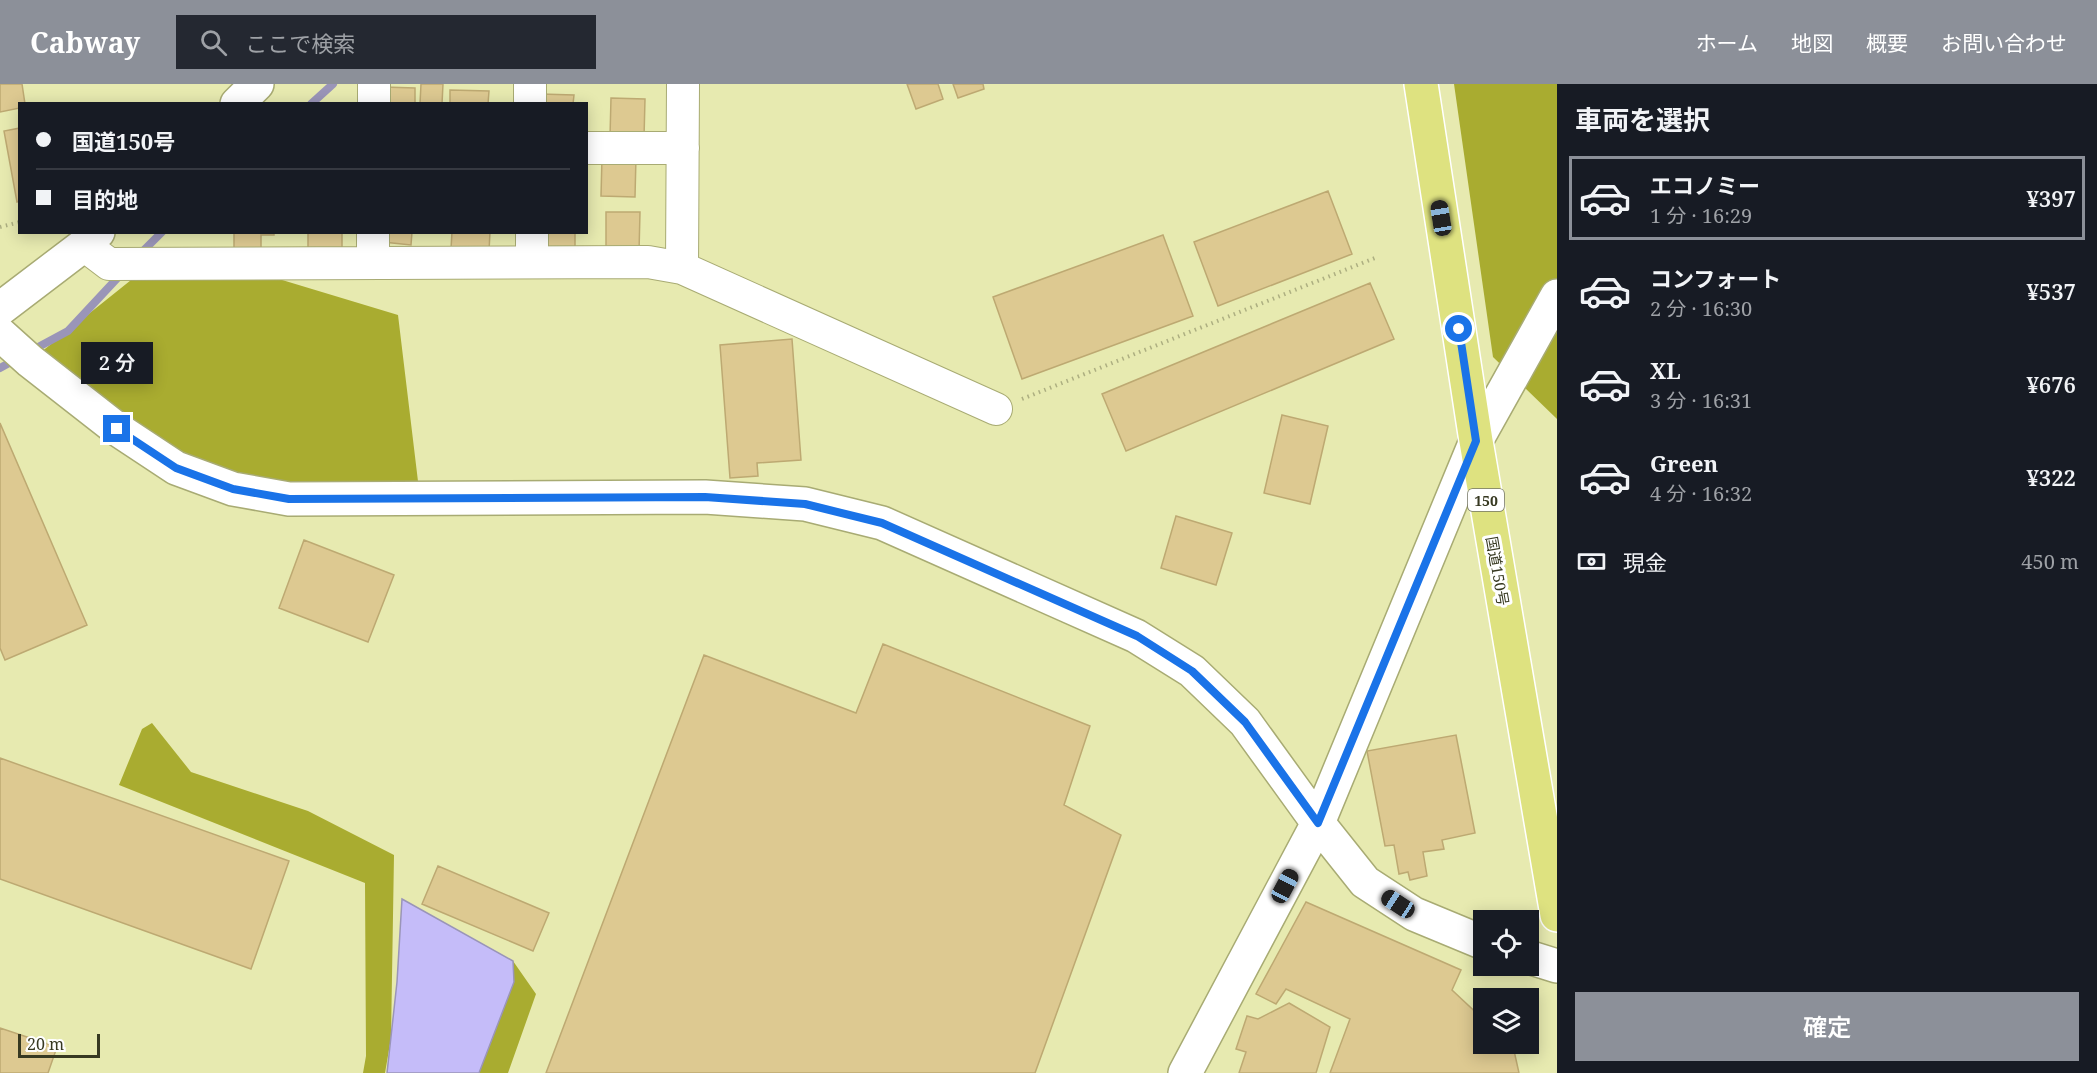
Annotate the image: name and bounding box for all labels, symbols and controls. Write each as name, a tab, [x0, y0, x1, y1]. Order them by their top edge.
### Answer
search box	[176, 15, 596, 69]
text: Cabway	[30, 23, 140, 61]
icon: search	[197, 26, 230, 59]
text: ここで検索	[245, 28, 355, 58]
text: ホーム	[1696, 29, 1758, 57]
text: 地図	[1791, 29, 1833, 57]
text: 概要	[1866, 29, 1908, 57]
text: お問い合わせ	[1941, 29, 2067, 57]
text: 車両を選択	[1575, 101, 1710, 138]
text: 国道150号	[72, 126, 175, 156]
text: エコノミー	[1650, 170, 1760, 200]
icon: car	[1578, 171, 1632, 225]
text: ¥397	[2026, 183, 2076, 213]
text: 目的地	[72, 184, 138, 214]
car	[1429, 199, 1453, 237]
text: 1 分 · 16:29	[1650, 202, 1752, 229]
text: コンフォート	[1650, 263, 1781, 293]
icon: car	[1578, 264, 1632, 318]
text: ¥537	[2026, 276, 2076, 306]
text: 2 分 · 16:30	[1650, 295, 1752, 322]
route start	[1445, 315, 1472, 342]
callout: 2 分	[81, 342, 153, 384]
text: 2 分	[99, 349, 135, 376]
text: XL	[1650, 355, 1681, 385]
icon: car	[1578, 357, 1632, 411]
text: ¥676	[2026, 369, 2076, 399]
text: 3 分 · 16:31	[1650, 387, 1752, 414]
route end	[103, 415, 130, 442]
text: Green	[1650, 448, 1718, 478]
icon: car	[1578, 450, 1632, 504]
text: ¥322	[2026, 462, 2076, 492]
text: 4 分 · 16:32	[1650, 480, 1752, 507]
road number: 150	[1468, 489, 1504, 511]
street label: 国道150号	[1482, 535, 1514, 607]
icon: cash	[1575, 545, 1608, 578]
text: 現金	[1623, 547, 1667, 577]
text: 450 m	[2021, 548, 2079, 575]
car	[1269, 866, 1301, 906]
car	[1378, 887, 1418, 921]
map controls	[1473, 910, 1539, 1054]
button: locate	[1473, 910, 1539, 976]
button: layers	[1473, 988, 1539, 1054]
button: 確定	[1575, 992, 2079, 1061]
scale bar	[18, 1031, 100, 1058]
text: 20 m	[27, 1033, 64, 1055]

